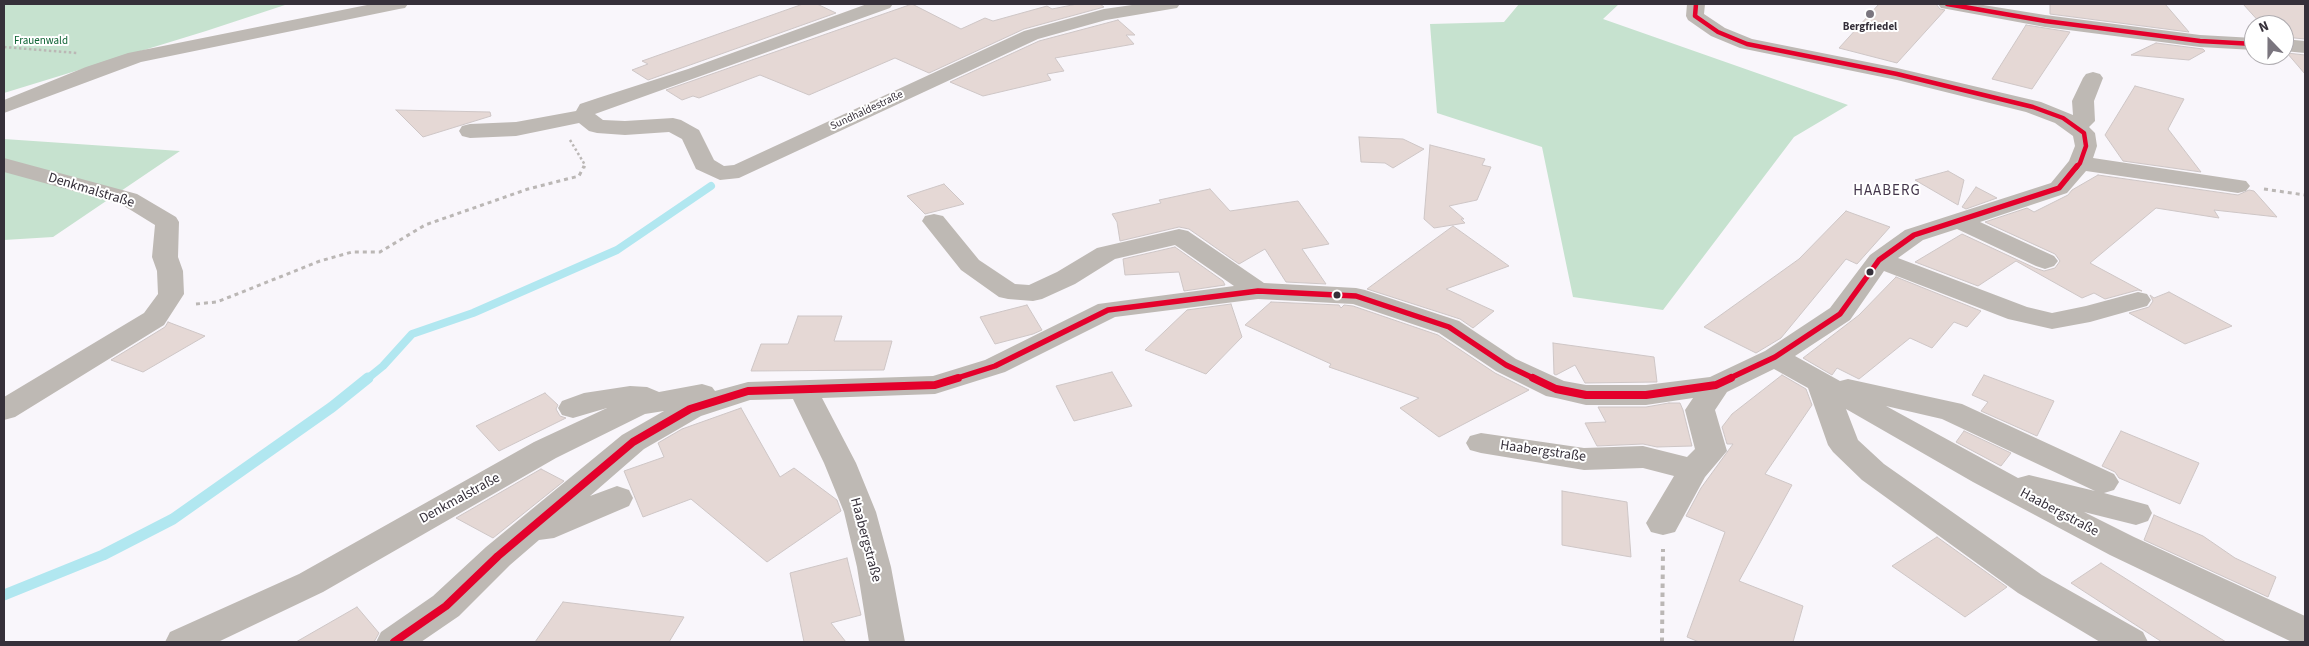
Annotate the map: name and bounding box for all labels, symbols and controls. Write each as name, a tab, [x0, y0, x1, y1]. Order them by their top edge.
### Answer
marker: Bergfriedel	[1864, 8, 1876, 20]
north arrow	[2244, 15, 2294, 65]
text: N	[2256, 16, 2272, 38]
place label: Bergfriedel	[1843, 21, 1897, 35]
park label: Frauenwald	[14, 35, 68, 49]
street label: Sundhaldestraße	[828, 88, 906, 134]
street label: Denkmalstraße	[46, 170, 136, 212]
district label: HAABERG	[1852, 183, 1922, 201]
unlabelled marker	[1865, 267, 1875, 277]
unlabelled marker	[1332, 290, 1342, 300]
street label: Haabergstraße	[1499, 438, 1587, 466]
street label: Denkmalstraße	[417, 470, 503, 528]
street label: Haabergstraße	[2017, 485, 2101, 541]
street label: Haabergstraße	[846, 496, 884, 584]

